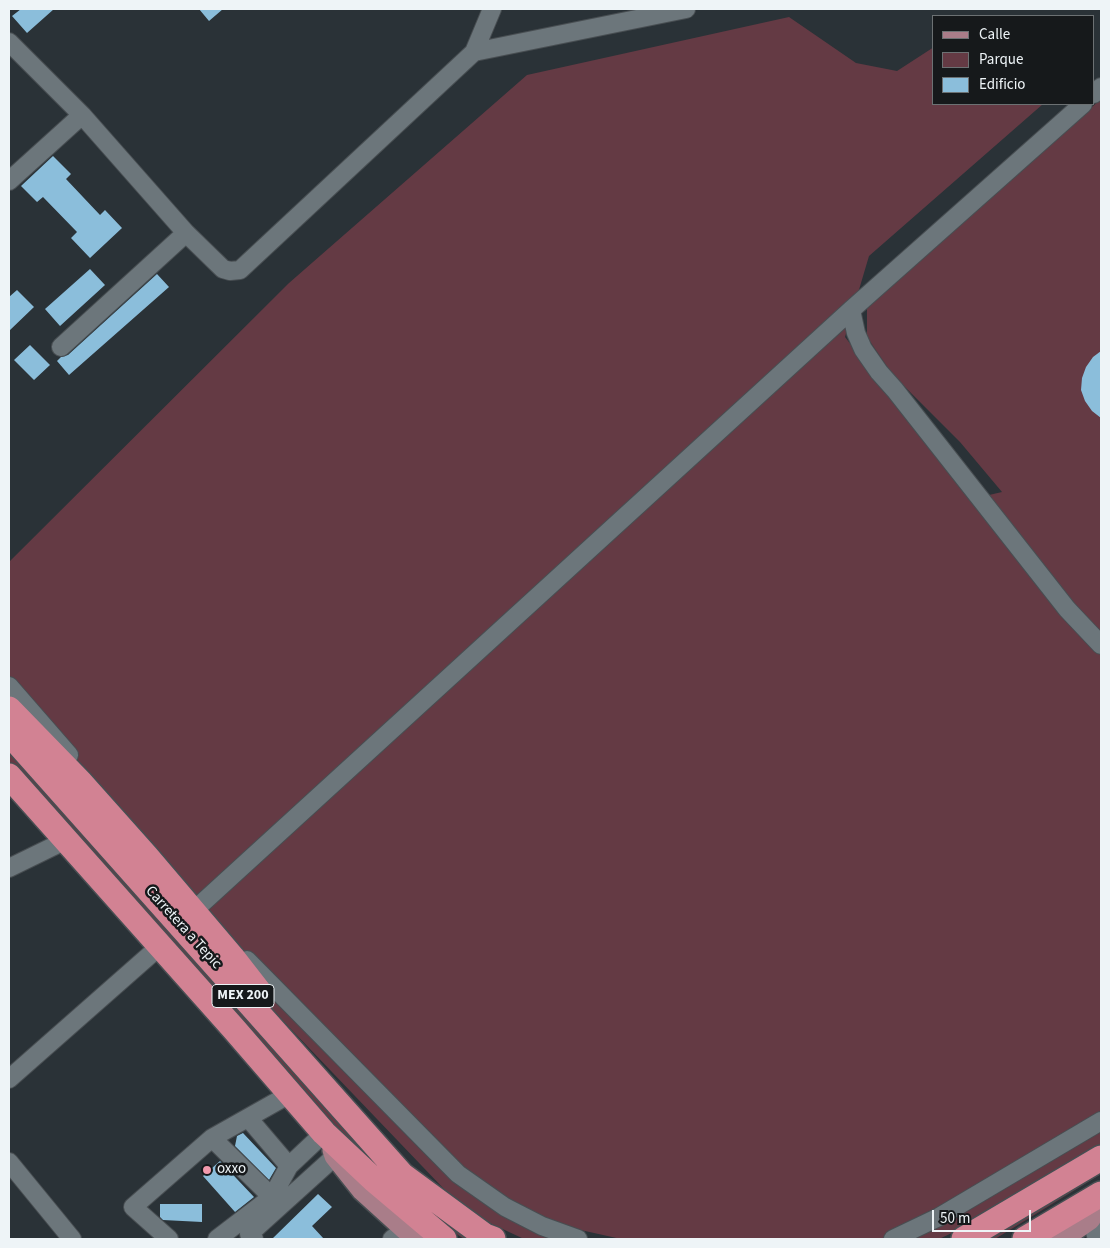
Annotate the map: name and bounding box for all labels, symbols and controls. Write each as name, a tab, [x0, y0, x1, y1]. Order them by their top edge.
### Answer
legend	[932, 15, 1095, 105]
text: Calle	[979, 24, 1010, 45]
text: Parque	[979, 49, 1023, 70]
text: Edificio	[979, 74, 1026, 95]
street label: Carretera a Tepic	[141, 883, 225, 973]
road number: MEX 200	[212, 984, 274, 1008]
place label: oxxo	[217, 1161, 246, 1179]
marker: oxxo	[201, 1164, 213, 1176]
scale bar	[935, 1200, 1034, 1232]
text: 50 m	[940, 1208, 970, 1229]

